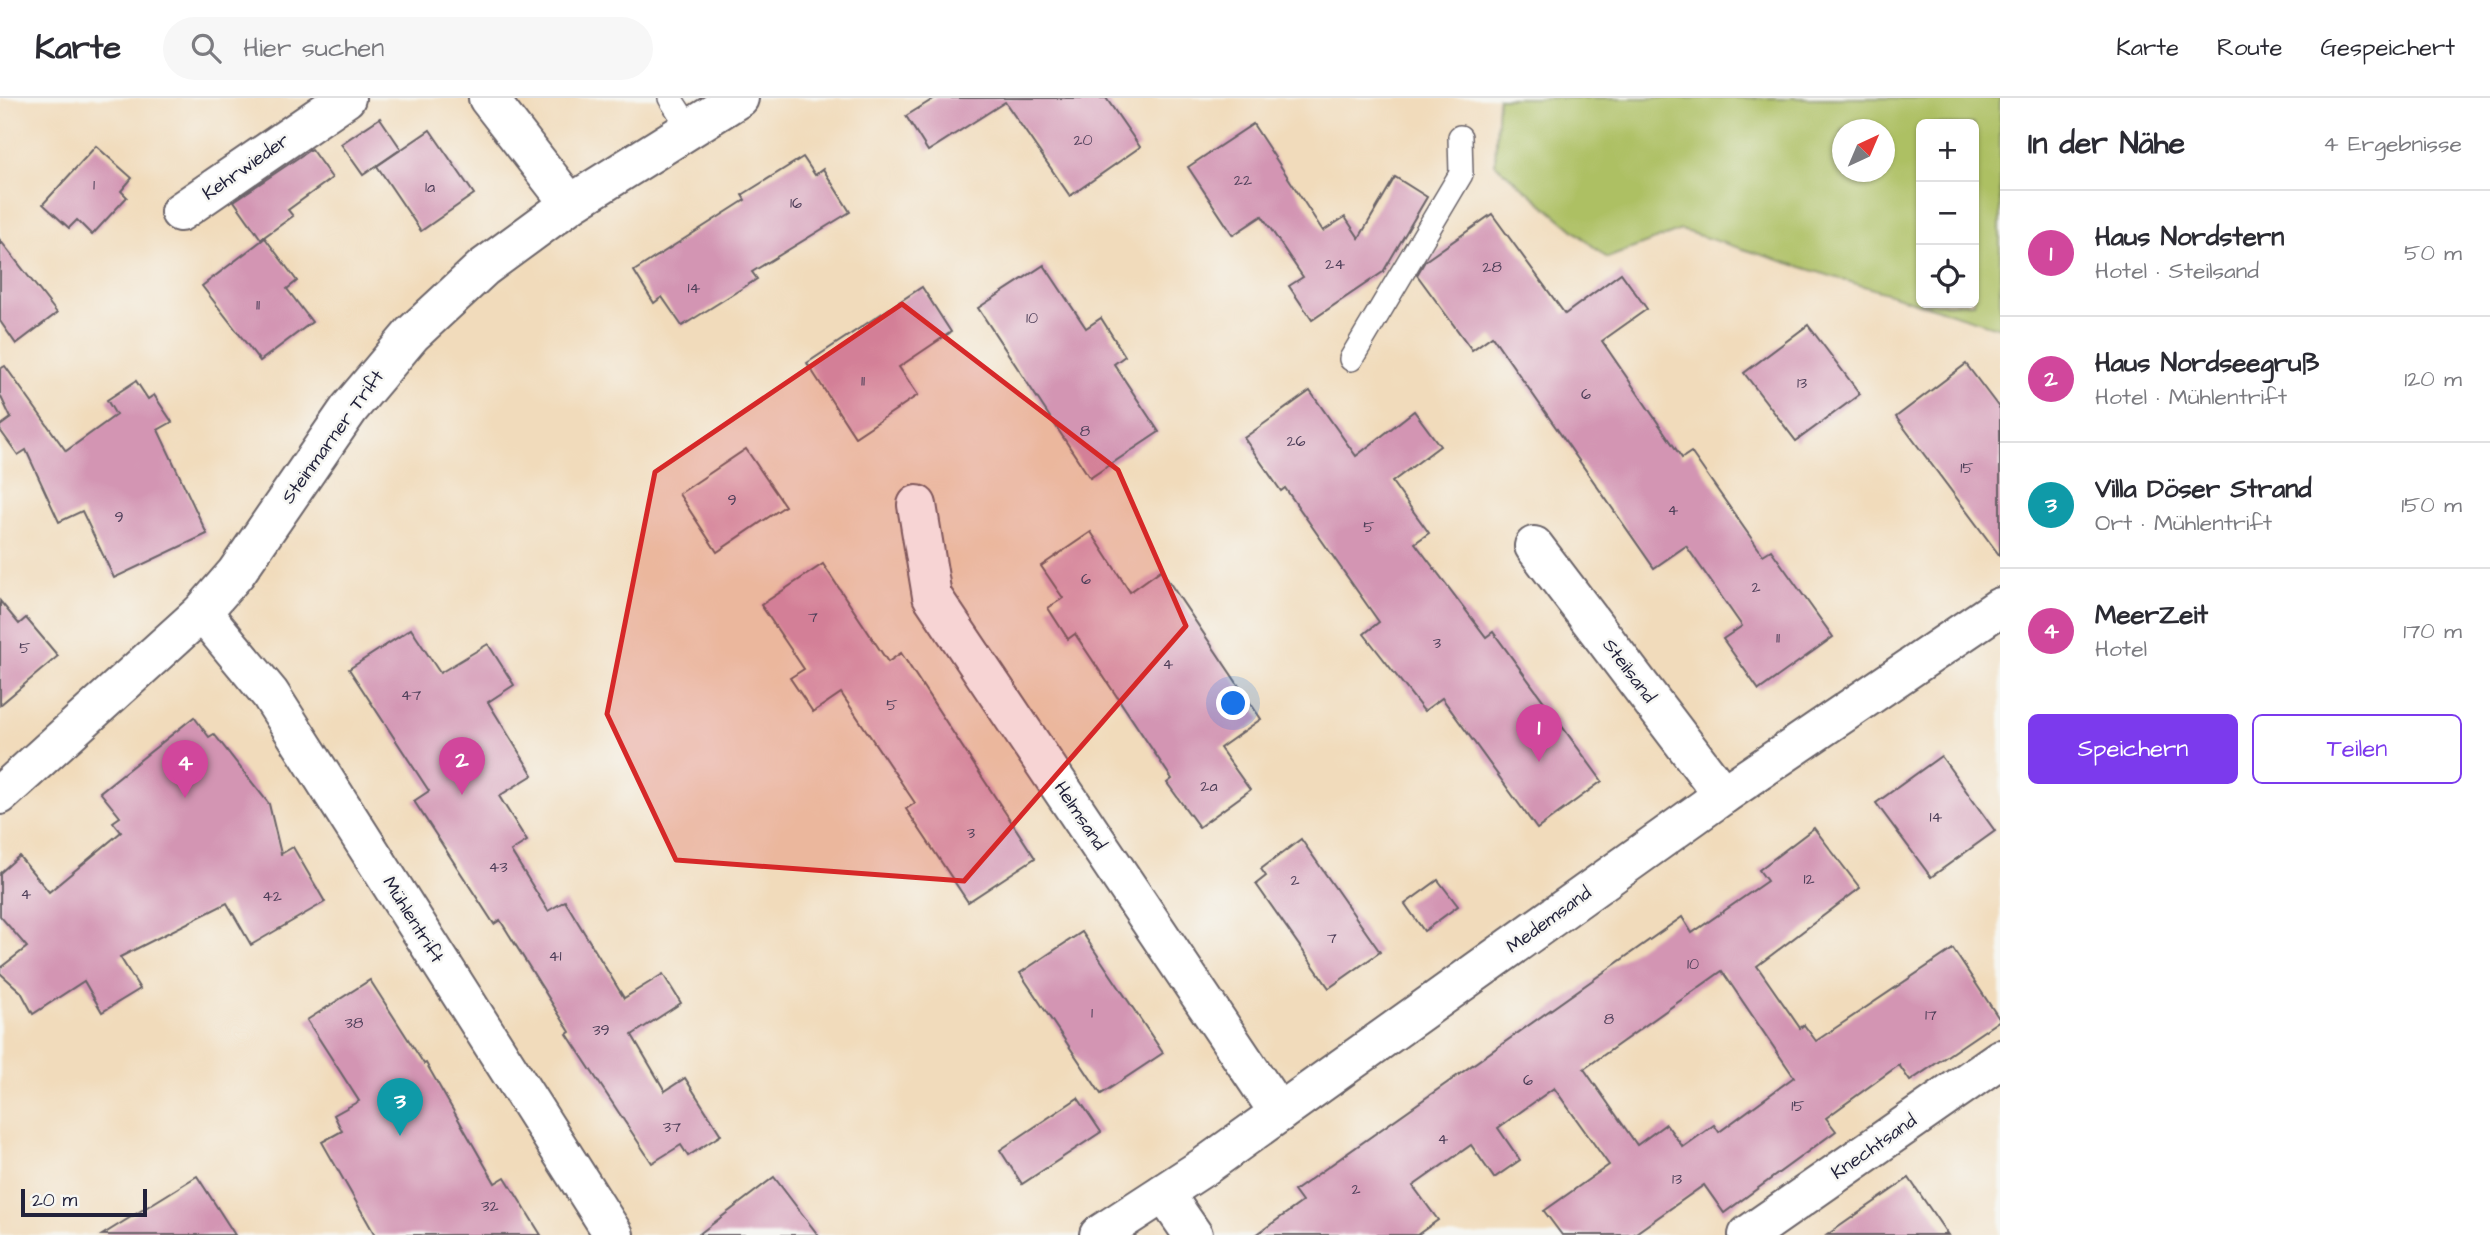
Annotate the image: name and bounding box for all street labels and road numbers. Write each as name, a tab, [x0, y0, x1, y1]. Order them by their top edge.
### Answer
street label: Kehrwieder	[197, 127, 295, 207]
street label: Steinmarner Trift	[275, 364, 391, 509]
street label: Steilsand	[1596, 633, 1662, 709]
street label: Helmsand	[1047, 776, 1113, 856]
street label: Mühlentrift	[376, 871, 450, 969]
street label: Medemsand	[1501, 880, 1597, 960]
street label: Knechtsand	[1826, 1107, 1922, 1186]

